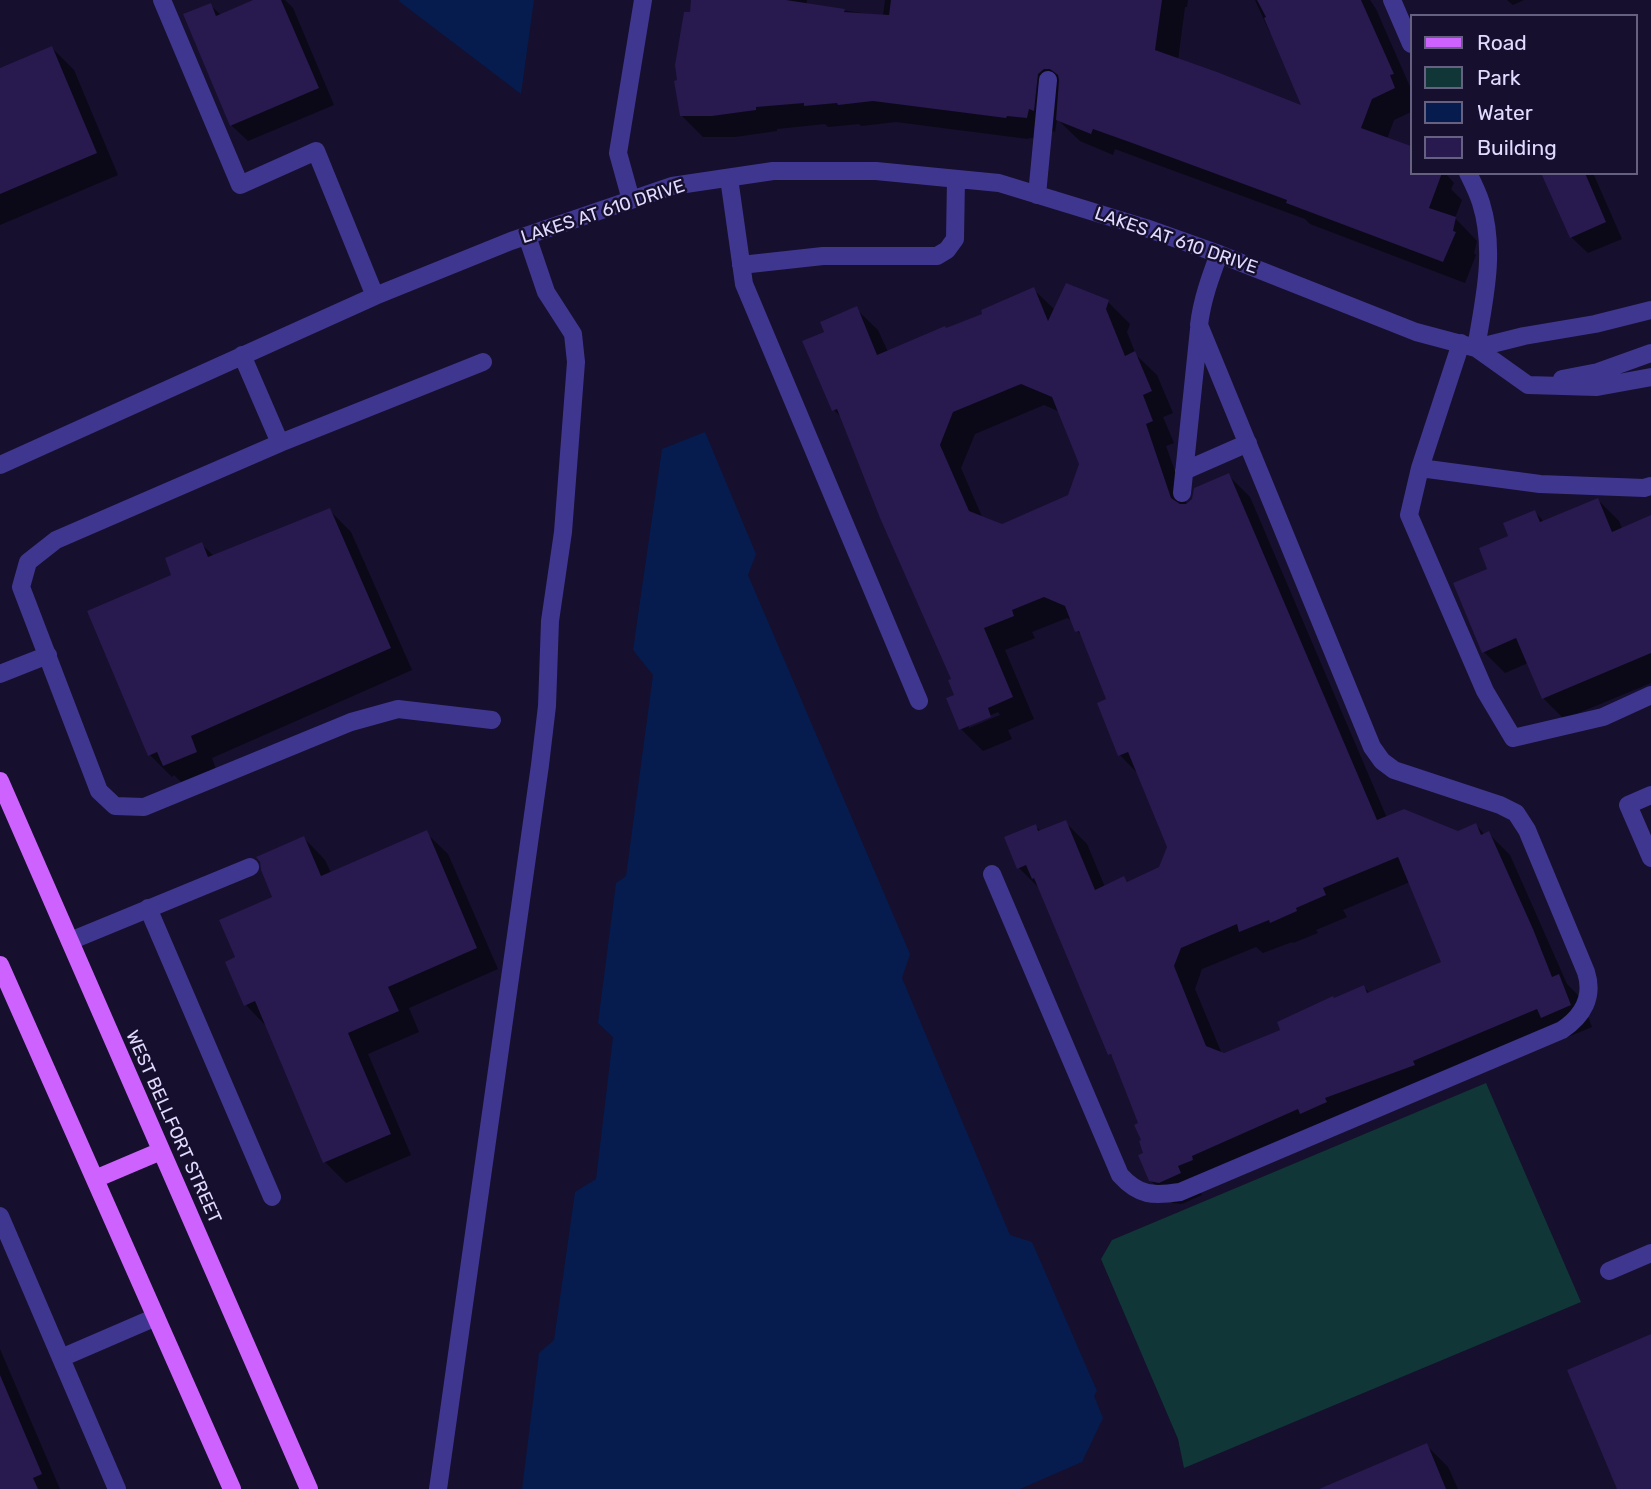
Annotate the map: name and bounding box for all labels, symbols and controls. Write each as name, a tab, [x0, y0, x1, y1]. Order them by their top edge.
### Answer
legend	[1410, 14, 1637, 175]
text: Road	[1477, 30, 1527, 55]
text: Park	[1477, 65, 1521, 90]
text: Water	[1477, 100, 1533, 125]
text: Building	[1477, 135, 1557, 160]
street label: LAKES AT 610 DRIVE	[518, 175, 688, 249]
street label: LAKES AT 610 DRIVE	[1092, 203, 1260, 279]
street label: WEST BELLFORT STREET	[121, 1027, 225, 1227]

